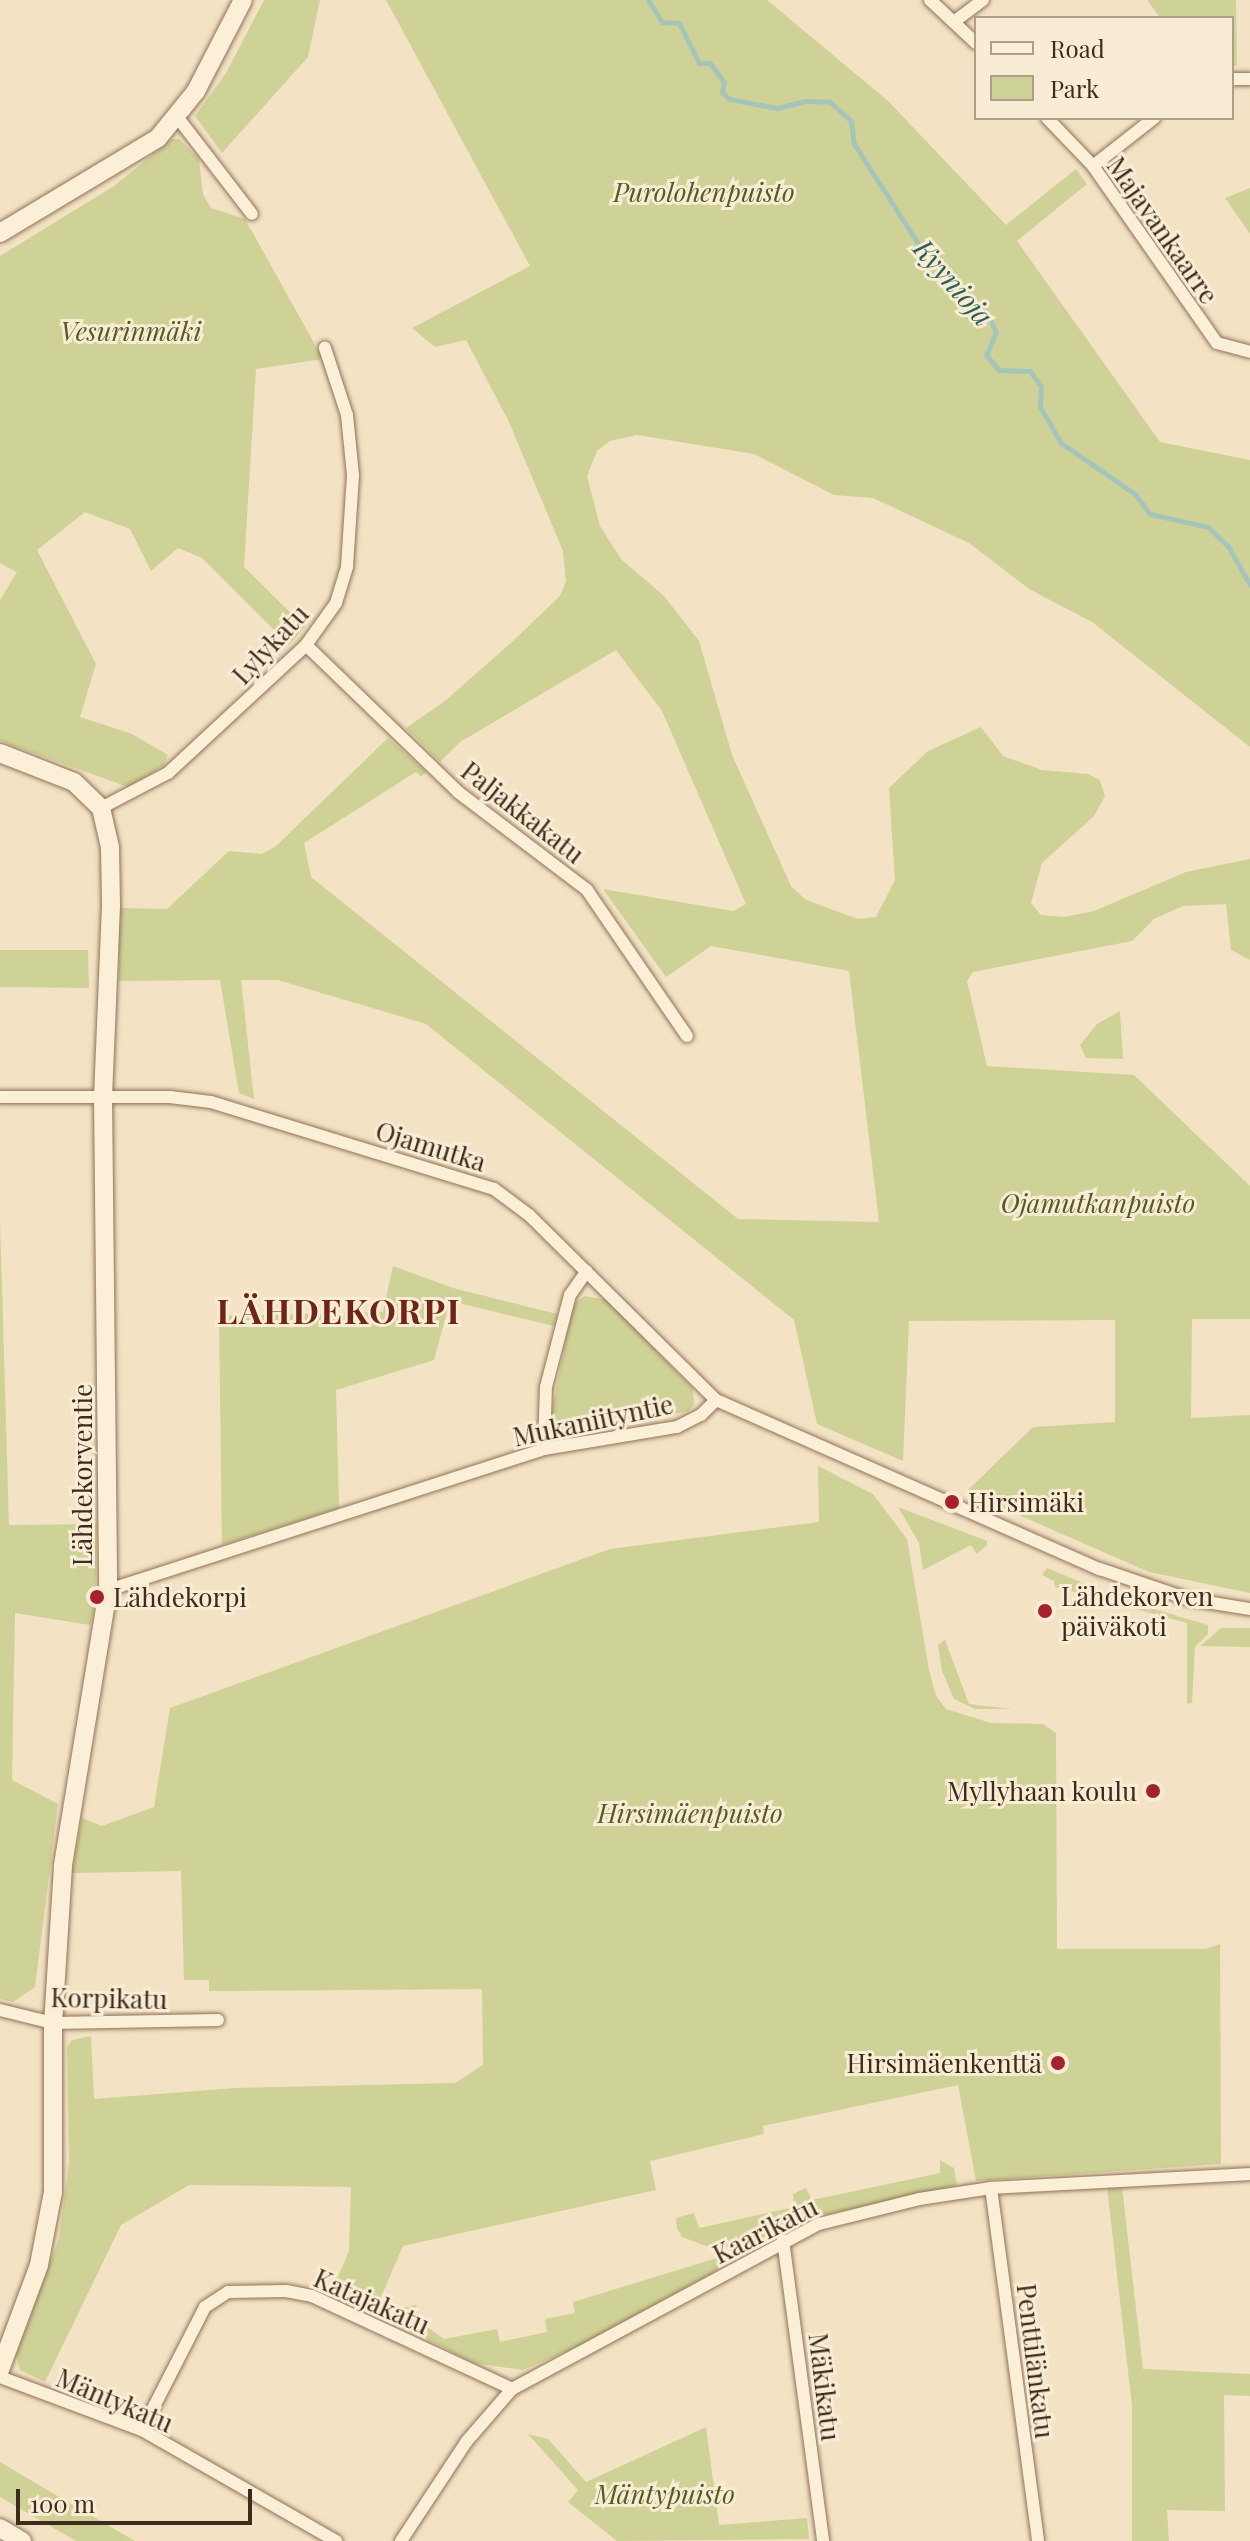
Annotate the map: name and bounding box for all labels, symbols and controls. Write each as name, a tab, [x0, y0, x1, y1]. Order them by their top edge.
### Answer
legend	[974, 16, 1234, 120]
text: Road	[1050, 32, 1105, 64]
text: Park	[1050, 72, 1099, 104]
street label: Majavankaarre	[1101, 151, 1225, 309]
park label: Purolohenpuisto	[613, 176, 795, 208]
water label: Kyynioja	[907, 232, 1001, 332]
park label: Vesurinmäki	[61, 315, 201, 347]
street label: Lylykatu	[225, 598, 315, 690]
street label: Paljakkakatu	[455, 754, 591, 870]
street label: Ojamutka	[372, 1114, 490, 1178]
park label: Ojamutkanpuisto	[1001, 1187, 1195, 1219]
district label: LÄHDEKORPI	[216, 1291, 462, 1331]
street label: Lähdekorventie	[66, 1384, 98, 1566]
street label: Mukaniityntie	[510, 1388, 676, 1452]
place label: Hirsimäki	[968, 1486, 1084, 1518]
marker: Hirsimäki	[943, 1493, 961, 1511]
place label: Lähdekorven päiväkoti	[1061, 1580, 1213, 1642]
place label: Lähdekorpi	[113, 1581, 247, 1613]
marker: Lähdekorpi	[88, 1588, 106, 1606]
marker: Lähdekorven päiväkoti	[1036, 1602, 1054, 1620]
place label: Myllyhaan koulu	[946, 1775, 1137, 1807]
marker: Myllyhaan koulu	[1144, 1782, 1162, 1800]
park label: Hirsimäenpuisto	[597, 1797, 783, 1829]
street label: Korpikatu	[50, 1981, 168, 2015]
place label: Hirsimäenkenttä	[847, 2047, 1042, 2079]
marker: Hirsimäenkenttä	[1049, 2054, 1067, 2072]
street label: Kaarikatu	[707, 2190, 823, 2270]
street label: Katajakatu	[309, 2262, 435, 2340]
street label: Penttilänkatu	[1011, 2282, 1061, 2440]
street label: Mäkikatu	[803, 2331, 847, 2443]
street label: Mäntykatu	[52, 2361, 178, 2439]
scale bar	[20, 2473, 256, 2523]
park label: Mäntypuisto	[595, 2478, 735, 2510]
text: 100 m	[30, 2487, 95, 2519]

